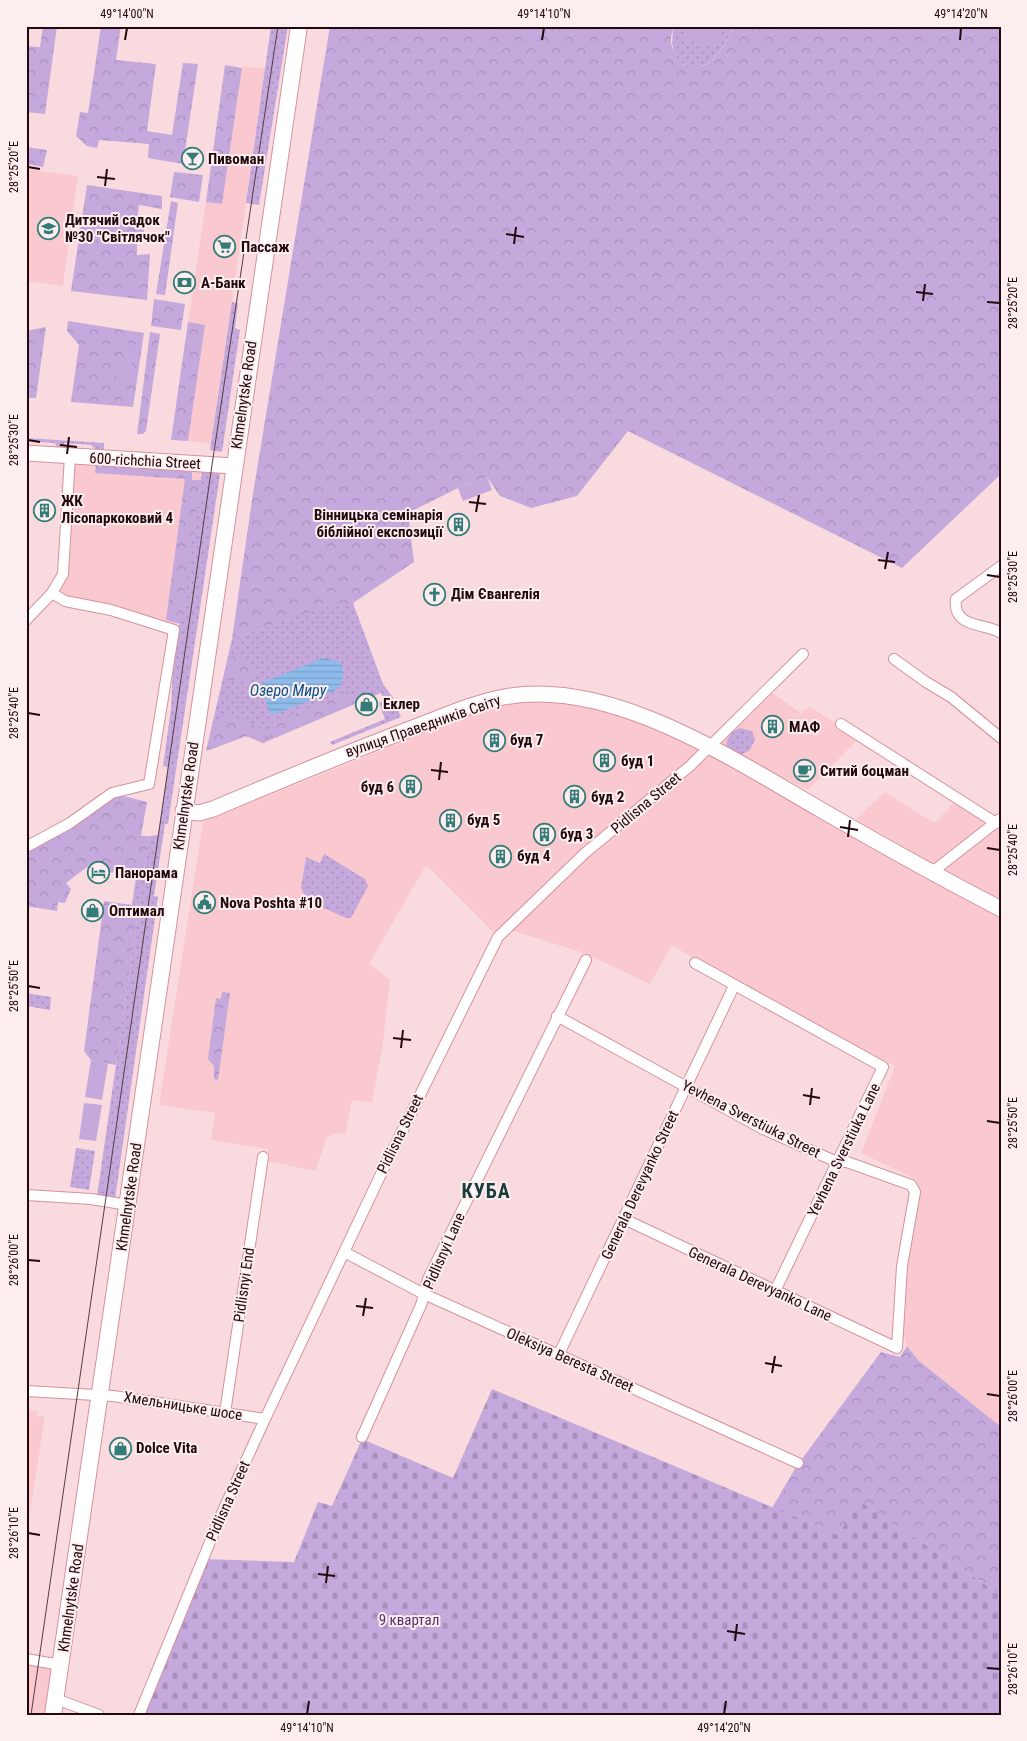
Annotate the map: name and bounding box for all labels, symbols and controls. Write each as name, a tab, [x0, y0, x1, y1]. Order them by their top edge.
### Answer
text: 49°14'00"N	[100, 7, 154, 21]
text: 49°14'10"N	[517, 7, 571, 21]
text: 49°14'20"N	[934, 7, 988, 21]
text: 28°25'20"E	[7, 141, 21, 193]
bar icon: Пивоман	[180, 147, 204, 171]
place label: Пивоман	[208, 150, 264, 168]
place label: Дитячий садок №30 "Світлячок"	[65, 211, 170, 246]
school or university icon: Дитячий садок №30 "Світлячок"	[37, 217, 61, 241]
supermarket icon: Пассаж	[213, 235, 237, 259]
place label: Пассаж	[241, 238, 289, 256]
bank icon: А-Банк	[173, 271, 197, 295]
place label: А-Банк	[201, 274, 246, 292]
text: 28°25'20"E	[1006, 277, 1020, 329]
street label: Khmelnytske Road	[227, 340, 261, 450]
text: 28°25'30"E	[7, 414, 21, 466]
street label: 600-richchia Street	[89, 449, 201, 473]
place label: ЖК Лісопаркоковий 4	[61, 492, 173, 527]
building icon: ЖК Лісопаркоковий 4	[33, 498, 57, 522]
place label: Вінницька семінарія біблійної експозиції	[314, 506, 444, 541]
building icon: Вінницька семінарія біблійної експозиції	[447, 512, 471, 536]
text: 28°25'30"E	[1006, 551, 1020, 603]
church icon: Дім Євангелія	[423, 582, 447, 606]
place label: Дім Євангелія	[451, 585, 540, 603]
water label: Озеро Миру	[250, 681, 327, 700]
text: 28°25'40"E	[7, 687, 21, 739]
street label: вулиця Праведників Світу	[343, 691, 503, 761]
shop icon: Еклер	[355, 692, 379, 716]
place label: Еклер	[383, 695, 420, 713]
building icon: МАФ	[761, 715, 785, 739]
place label: МАФ	[789, 718, 820, 736]
building icon: буд 7	[482, 728, 506, 752]
place label: буд 7	[510, 731, 543, 749]
street label: Khmelnytske Road	[169, 741, 203, 851]
building icon: буд 1	[593, 749, 617, 773]
place label: буд 1	[621, 752, 654, 770]
cafe icon: Ситий боцман	[792, 759, 816, 783]
place label: Ситий боцман	[820, 762, 909, 780]
street label: Pidlisna Street	[607, 768, 685, 838]
building icon: буд 6	[398, 775, 422, 799]
place label: буд 6	[361, 778, 394, 796]
building icon: буд 2	[563, 785, 587, 809]
place label: буд 2	[591, 788, 624, 806]
building icon: буд 5	[439, 808, 463, 832]
place label: буд 5	[467, 811, 500, 829]
building icon: буд 3	[532, 822, 556, 846]
text: 28°25'40"E	[1006, 824, 1020, 876]
place label: буд 3	[560, 825, 593, 843]
building icon: буд 4	[489, 844, 513, 868]
place label: буд 4	[517, 847, 551, 865]
hotel icon: Панорама	[87, 861, 111, 885]
place label: Панорама	[115, 864, 178, 882]
public building icon: Nova Poshta #10	[192, 891, 216, 915]
place label: Nova Poshta #10	[220, 894, 322, 912]
shop icon: Оптимал	[81, 899, 105, 923]
place label: Оптимал	[109, 902, 164, 920]
text: 28°25'50"E	[7, 960, 21, 1012]
street label: Yevhena Sverstiuka Street	[679, 1076, 823, 1162]
street label: Yevhena Sverstiuka Lane	[804, 1080, 884, 1220]
street label: Pidlisna Street	[373, 1091, 427, 1177]
text: 28°25'50"E	[1006, 1097, 1020, 1149]
street label: Generala Derevyanko Street	[597, 1108, 683, 1262]
street label: Khmelnytske Road	[112, 1142, 146, 1252]
district label: КУБА	[461, 1179, 511, 1203]
street label: Pidlisnyi Lane	[419, 1210, 469, 1292]
text: 28°26'00"E	[7, 1234, 21, 1286]
street label: Generala Derevyanko Lane	[685, 1243, 835, 1325]
street label: Pidlisnyi End	[230, 1246, 258, 1324]
street label: Oleksiya Beresta Street	[504, 1324, 636, 1396]
text: 28°26'00"E	[1006, 1370, 1020, 1422]
street label: Хмельницьке шосе	[122, 1388, 244, 1424]
shop icon: Dolce Vita	[108, 1436, 132, 1460]
place label: Dolce Vita	[136, 1439, 197, 1457]
street label: Pidlisna Street	[202, 1458, 254, 1544]
text: 28°26'10"E	[7, 1507, 21, 1559]
street label: Khmelnytske Road	[54, 1543, 88, 1653]
park label: 9 квартал	[379, 1611, 439, 1629]
text: 28°26'10"E	[1006, 1643, 1020, 1695]
text: 49°14'10"N	[280, 1721, 334, 1735]
text: 49°14'20"N	[697, 1721, 751, 1735]

